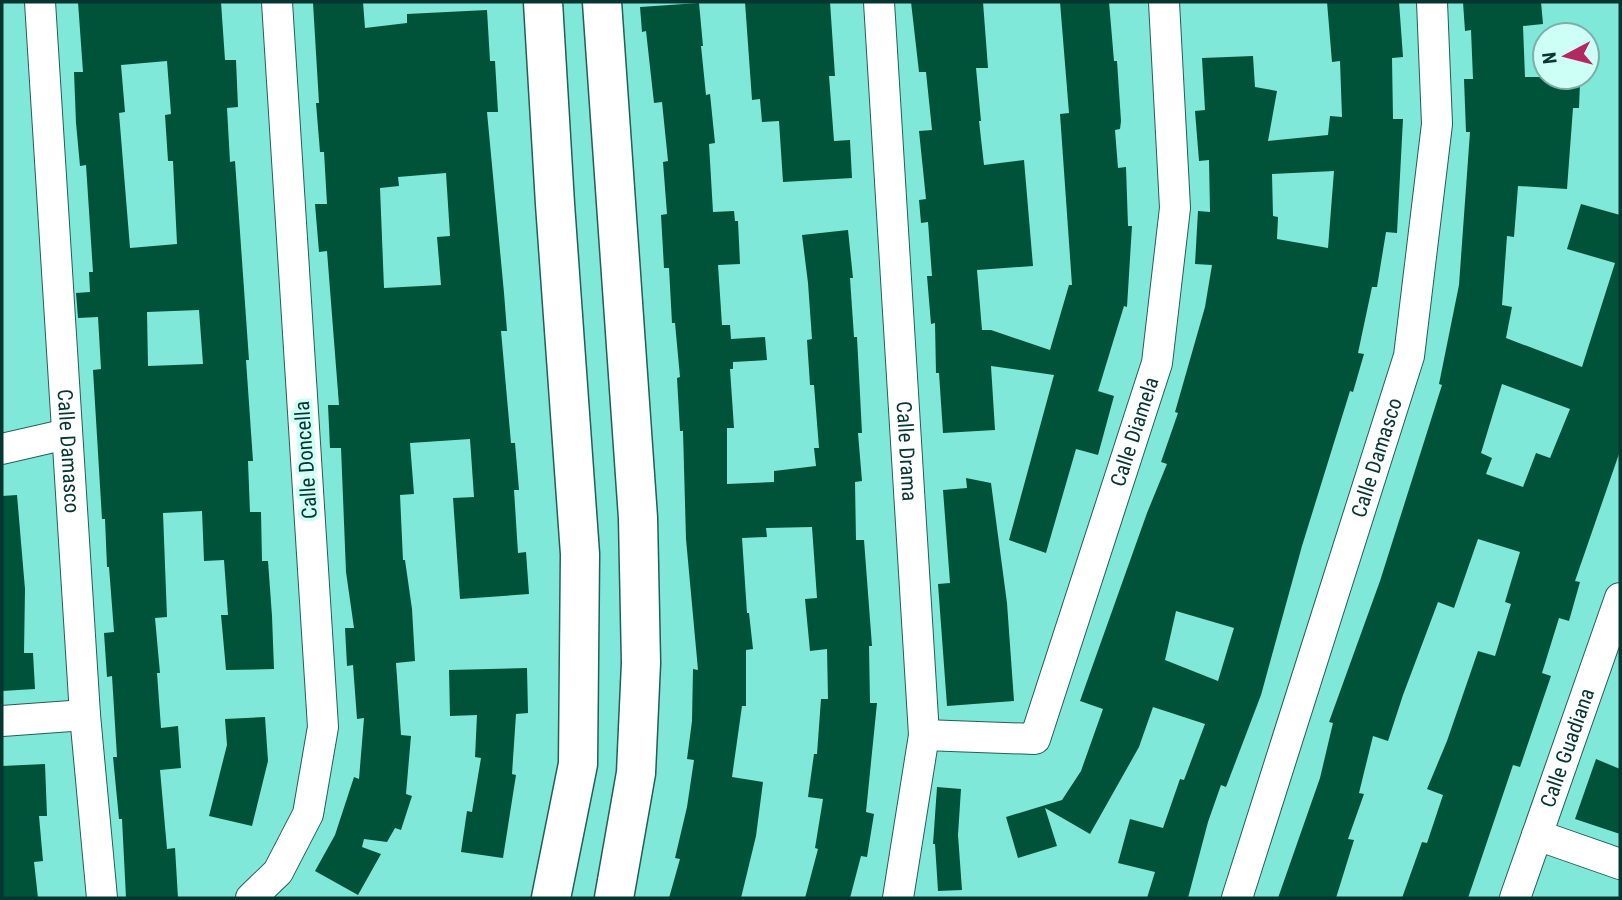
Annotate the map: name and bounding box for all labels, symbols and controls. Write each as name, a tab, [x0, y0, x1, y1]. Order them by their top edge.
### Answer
north arrow	[1531, 21, 1601, 91]
text: N	[1537, 51, 1562, 65]
street label: Calle Diamela	[1106, 374, 1164, 490]
street label: Calle Damasco	[52, 388, 84, 514]
street label: Calle Damasco	[1347, 395, 1407, 520]
street label: Calle Doncella	[290, 400, 322, 520]
street label: Calle Drama	[892, 400, 922, 502]
street label: Calle Guadiana	[1536, 685, 1599, 811]

